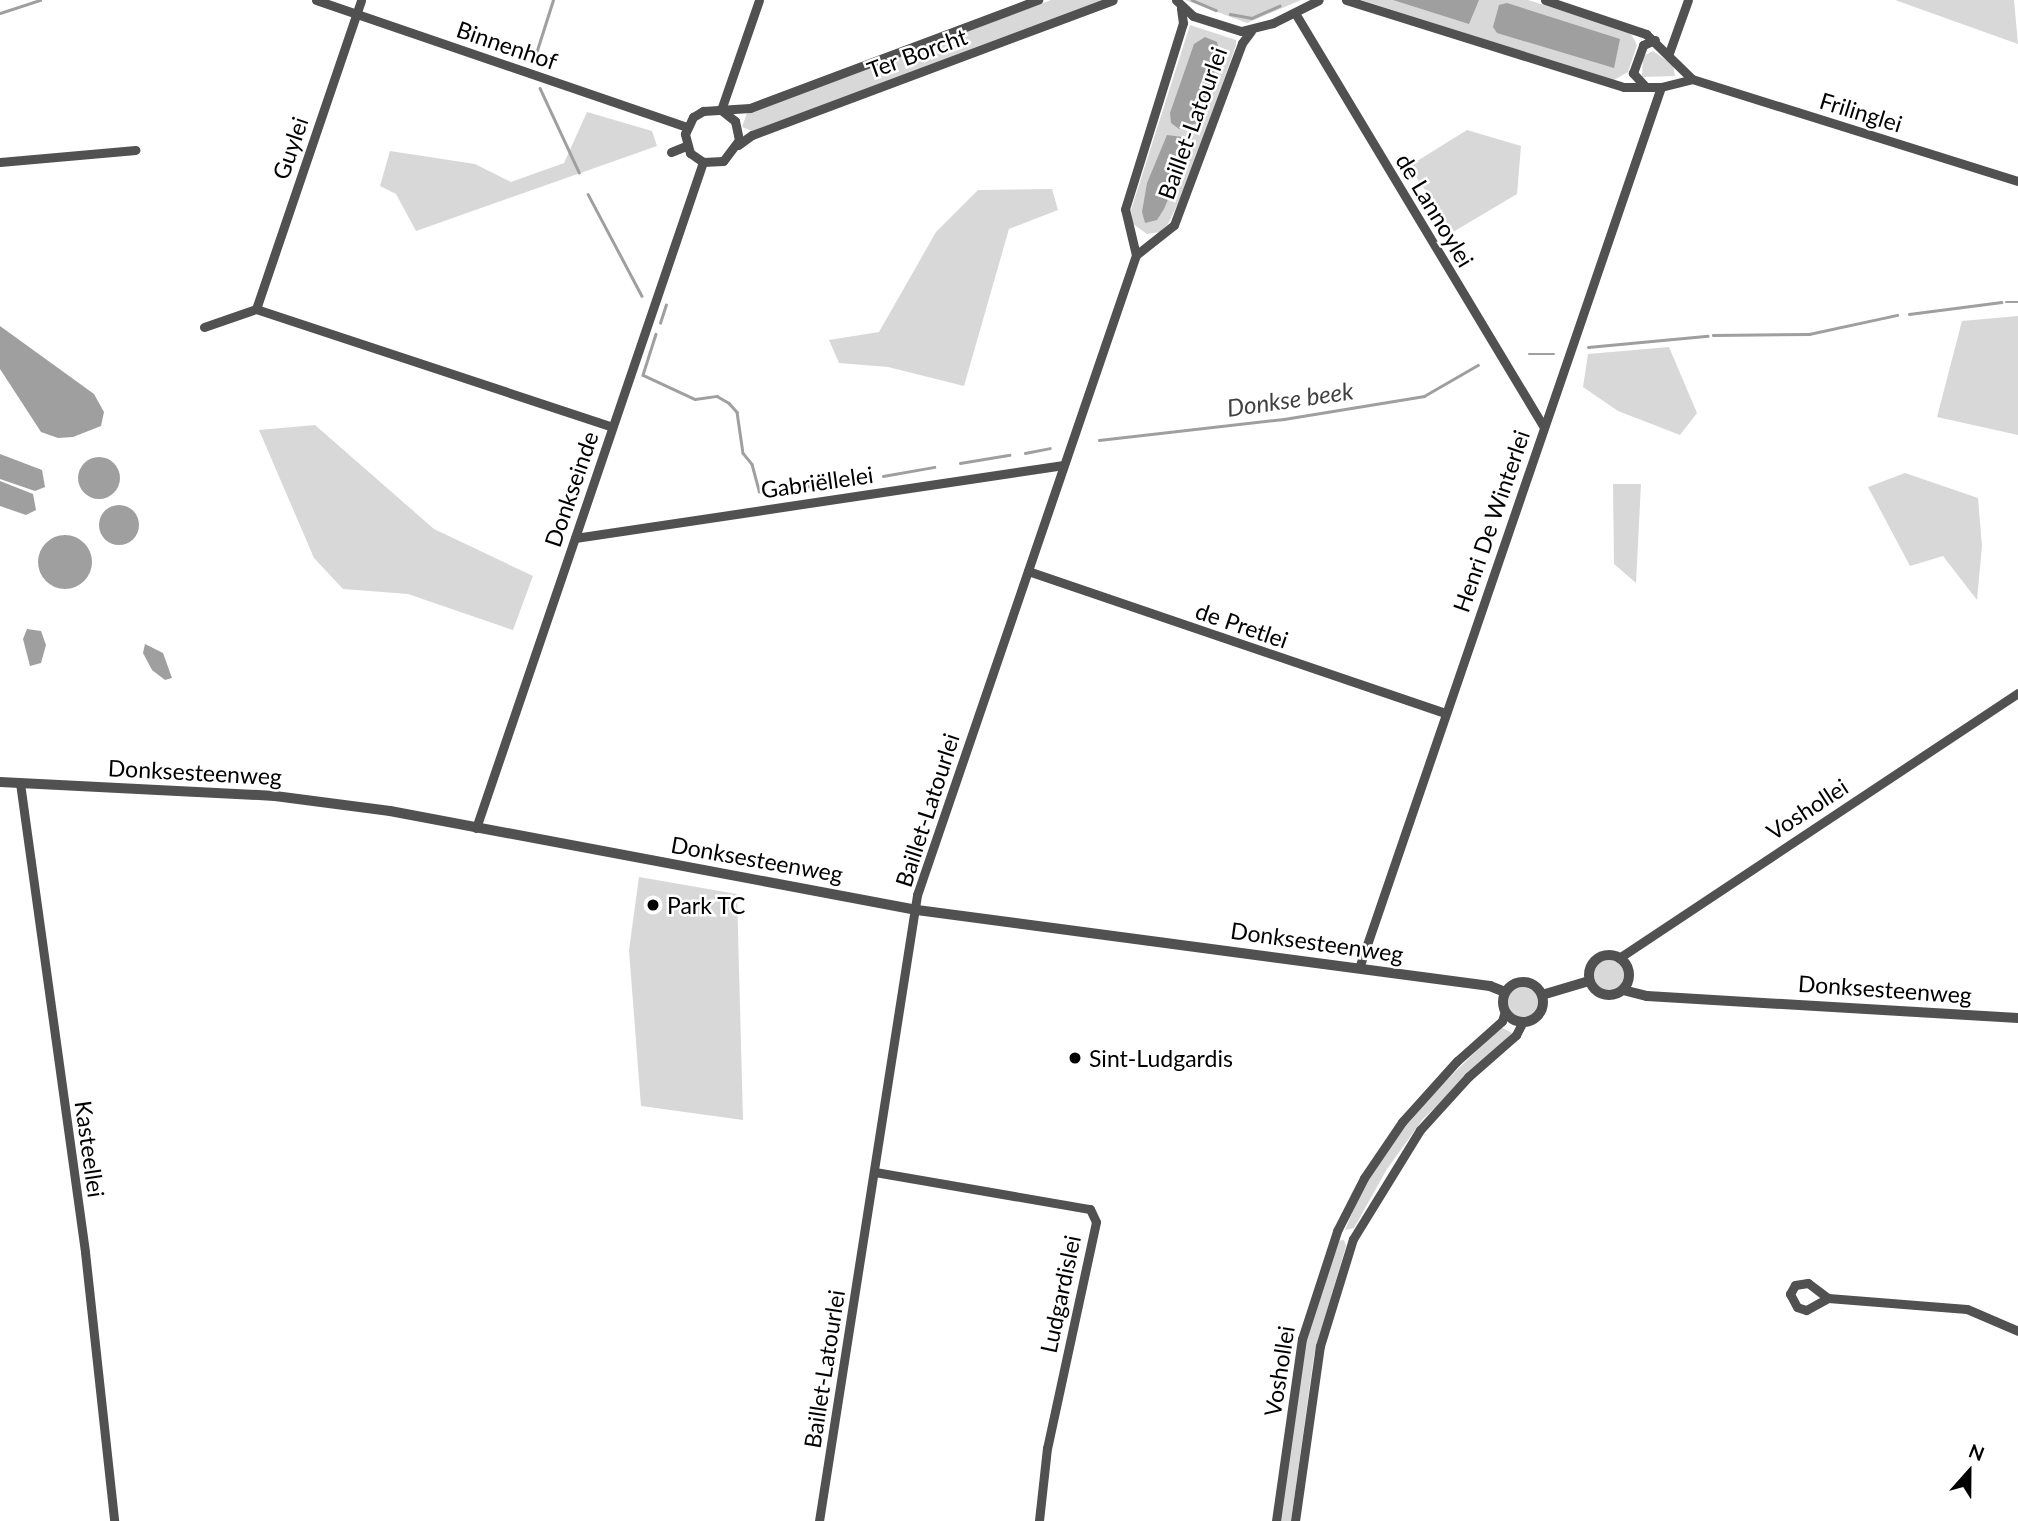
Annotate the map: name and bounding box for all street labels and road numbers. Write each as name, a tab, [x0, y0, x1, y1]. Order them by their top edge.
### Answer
street label: Binnenhof	[453, 15, 561, 75]
street label: Ter Borcht	[863, 22, 971, 84]
street label: Baillet-Latourlei	[1152, 43, 1232, 203]
street label: Frilinglei	[1816, 86, 1906, 138]
street label: Guylei	[266, 113, 314, 183]
street label: de Lannoylei	[1390, 148, 1480, 272]
street label: Henri De Winterlei	[1447, 426, 1535, 616]
street label: Donkseinde	[538, 428, 604, 550]
street label: Gabriëllelei	[759, 460, 875, 504]
street label: de Pretlei	[1192, 596, 1292, 654]
street label: Baillet-Latourlei	[889, 730, 965, 890]
street label: Donksesteenweg	[107, 754, 283, 790]
street label: Voshollei	[1761, 773, 1853, 845]
street label: Donksesteenweg	[669, 830, 845, 888]
street label: Donksesteenweg	[1229, 916, 1405, 968]
street label: Donksesteenweg	[1797, 969, 1973, 1009]
street label: Kasteellei	[70, 1099, 110, 1199]
street label: Ludgardislei	[1034, 1233, 1086, 1355]
street label: Baillet-Latourlei	[798, 1288, 850, 1450]
street label: Voshollei	[1258, 1324, 1300, 1418]

